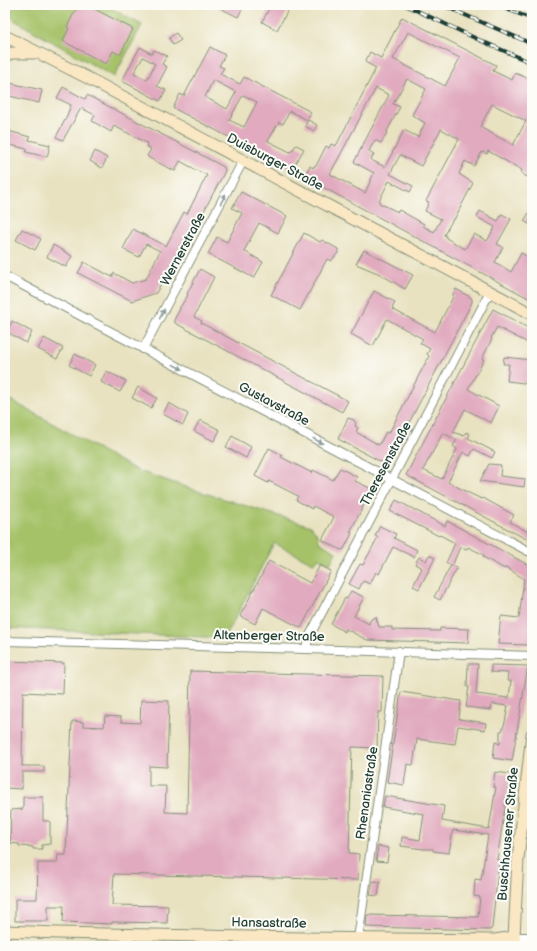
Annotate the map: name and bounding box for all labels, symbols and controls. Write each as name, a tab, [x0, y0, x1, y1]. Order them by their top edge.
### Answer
street label: Duisburger Straße	[224, 130, 326, 194]
one-way arrow	[219, 193, 226, 205]
street label: Wernerstraße	[157, 209, 209, 288]
one-way arrow	[158, 308, 165, 320]
one-way arrow	[172, 363, 184, 370]
street label: Gustavstraße	[236, 379, 312, 429]
street label: Theresenstraße	[357, 419, 415, 509]
one-way arrow	[312, 437, 323, 444]
street label: Altenberger Straße	[213, 627, 325, 645]
street label: Rhenaniastraße	[353, 745, 381, 841]
street label: Buschhausener Straße	[494, 766, 522, 902]
street label: Hansastraße	[231, 914, 307, 932]

